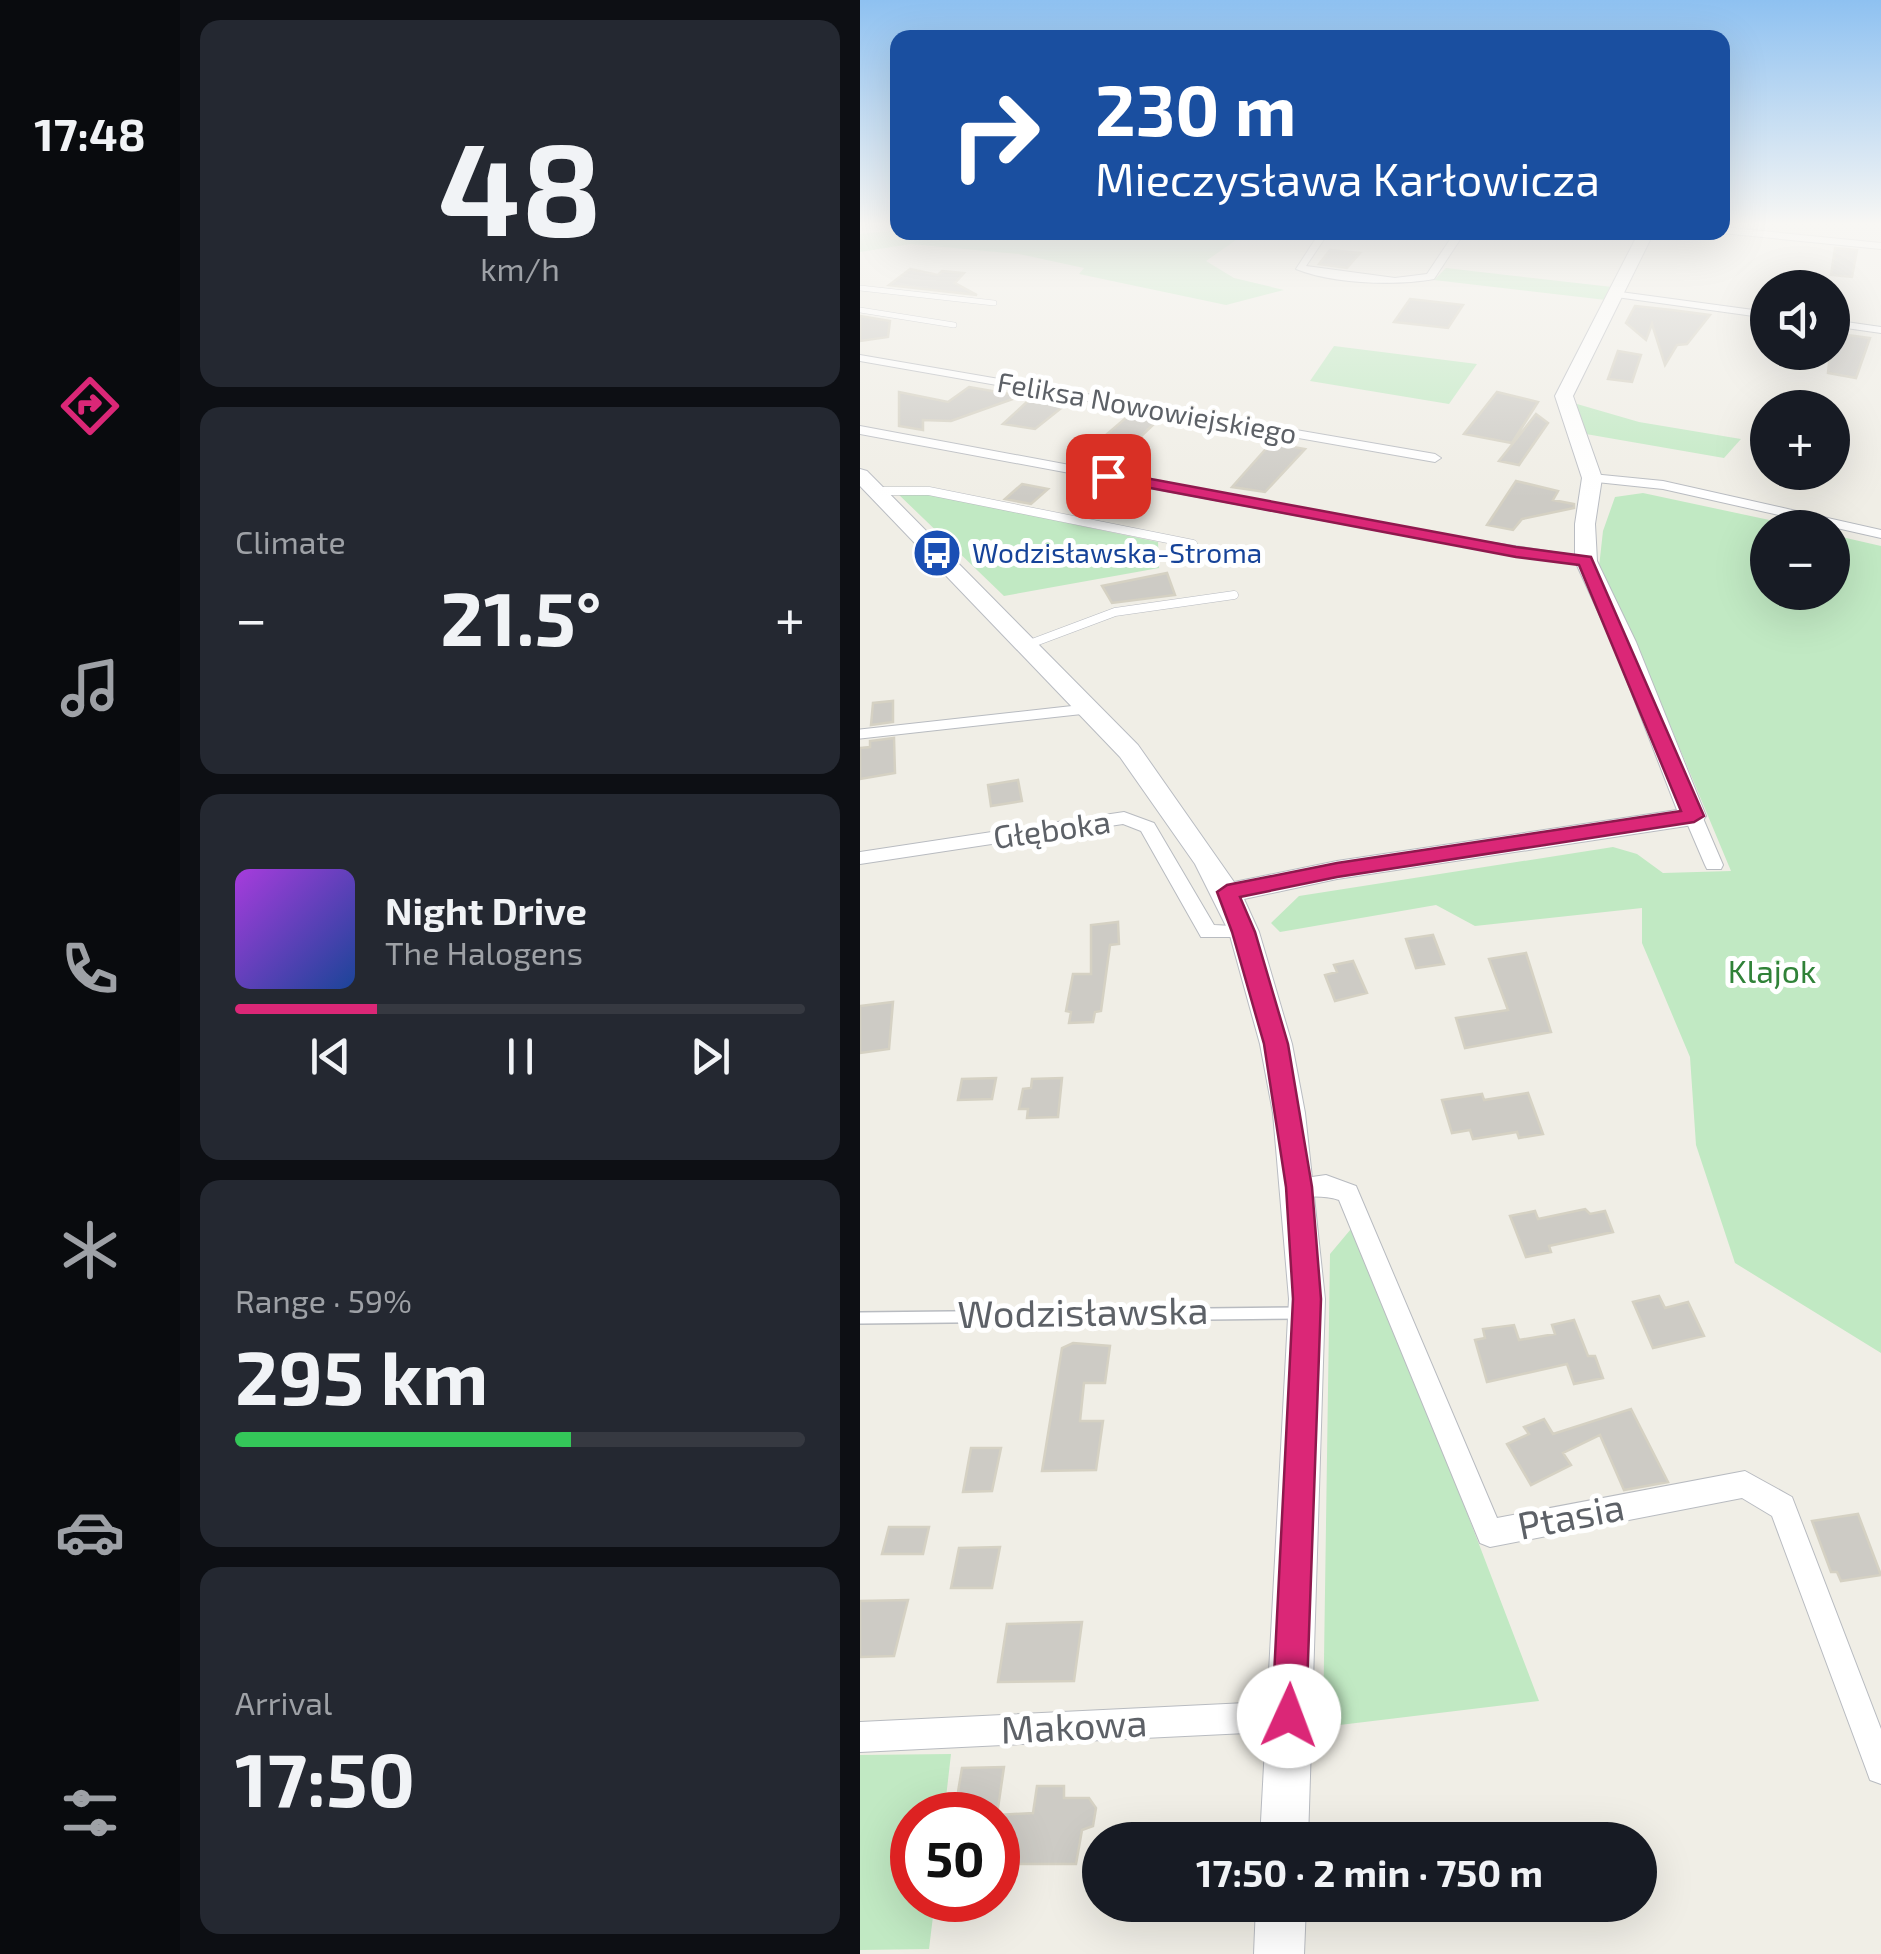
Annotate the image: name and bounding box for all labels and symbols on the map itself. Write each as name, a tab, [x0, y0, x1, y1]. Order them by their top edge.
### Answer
street label: Feliksa Nowowiejskiego	[995, 364, 1299, 450]
pin	[1066, 434, 1151, 519]
bus stop icon: Wodzisławska-Stroma	[911, 527, 963, 579]
place label: Wodzisławska-Stroma	[972, 535, 1262, 569]
street label: Głęboka	[991, 801, 1113, 855]
park label: Klajok	[1728, 951, 1816, 990]
street label: Wodzisławska	[957, 1286, 1209, 1336]
street label: Ptasia	[1514, 1482, 1628, 1548]
position arrow	[1237, 1664, 1341, 1768]
street label: Makowa	[1000, 1698, 1148, 1752]
speed limit sign: 50	[890, 1792, 1020, 1922]

